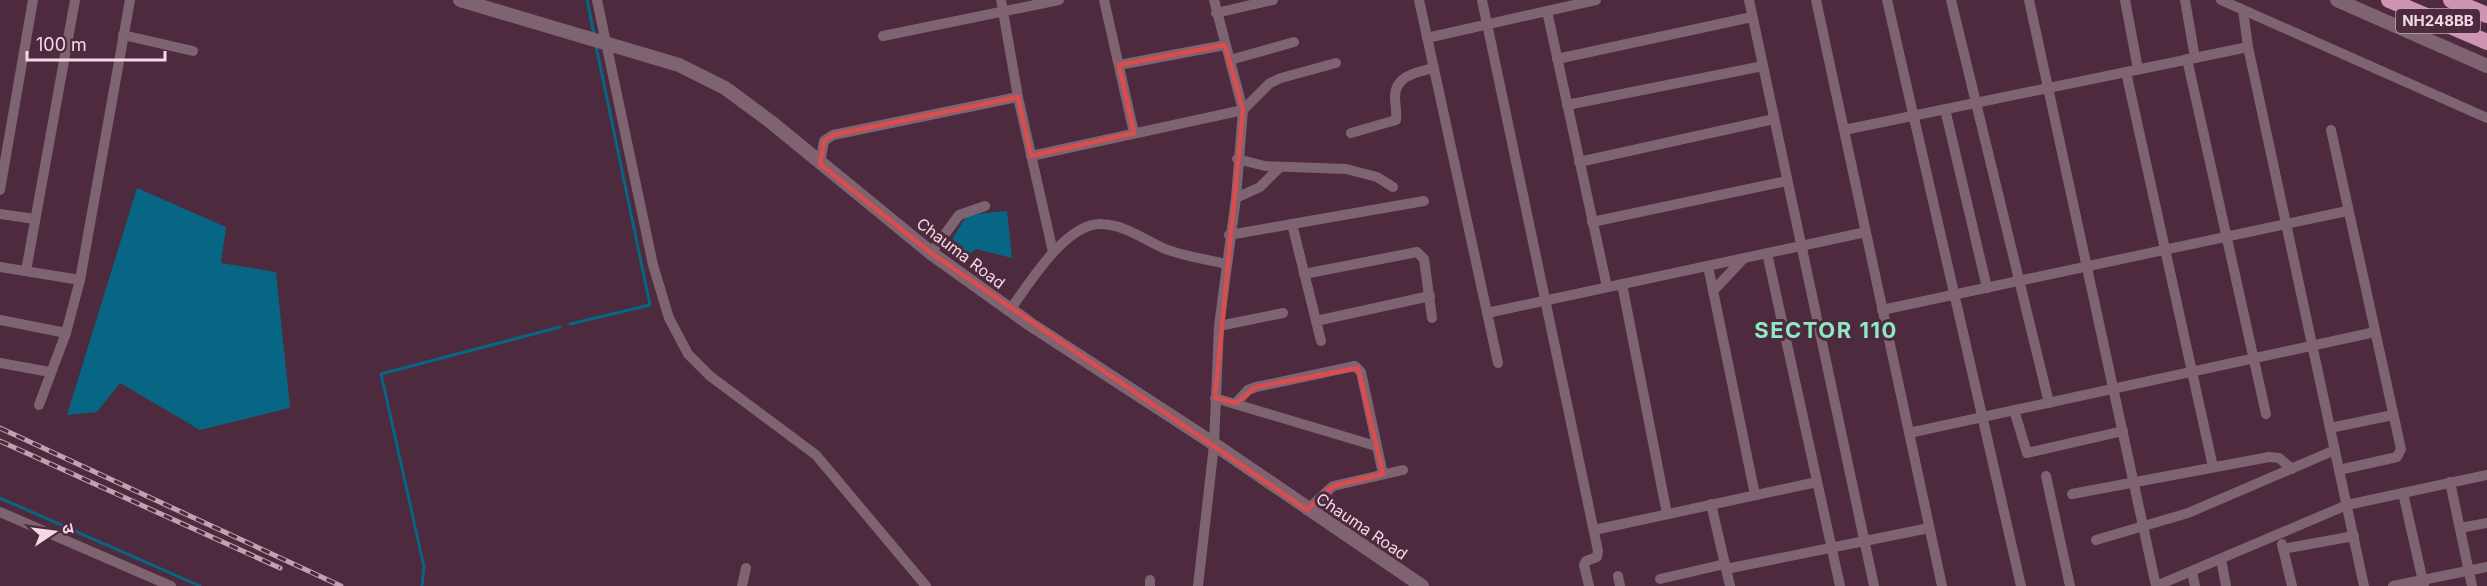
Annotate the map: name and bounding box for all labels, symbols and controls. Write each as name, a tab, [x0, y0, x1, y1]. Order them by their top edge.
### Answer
road number: NH248BB	[2396, 9, 2480, 33]
scale bar	[27, 24, 165, 62]
text: 100 m	[36, 34, 87, 55]
street label: Chauma Road	[913, 213, 1009, 293]
district label: SECTOR 110	[1754, 317, 1898, 343]
street label: Chauma Road	[1313, 488, 1411, 564]
north arrow	[24, 502, 84, 562]
text: उ	[58, 522, 80, 536]

